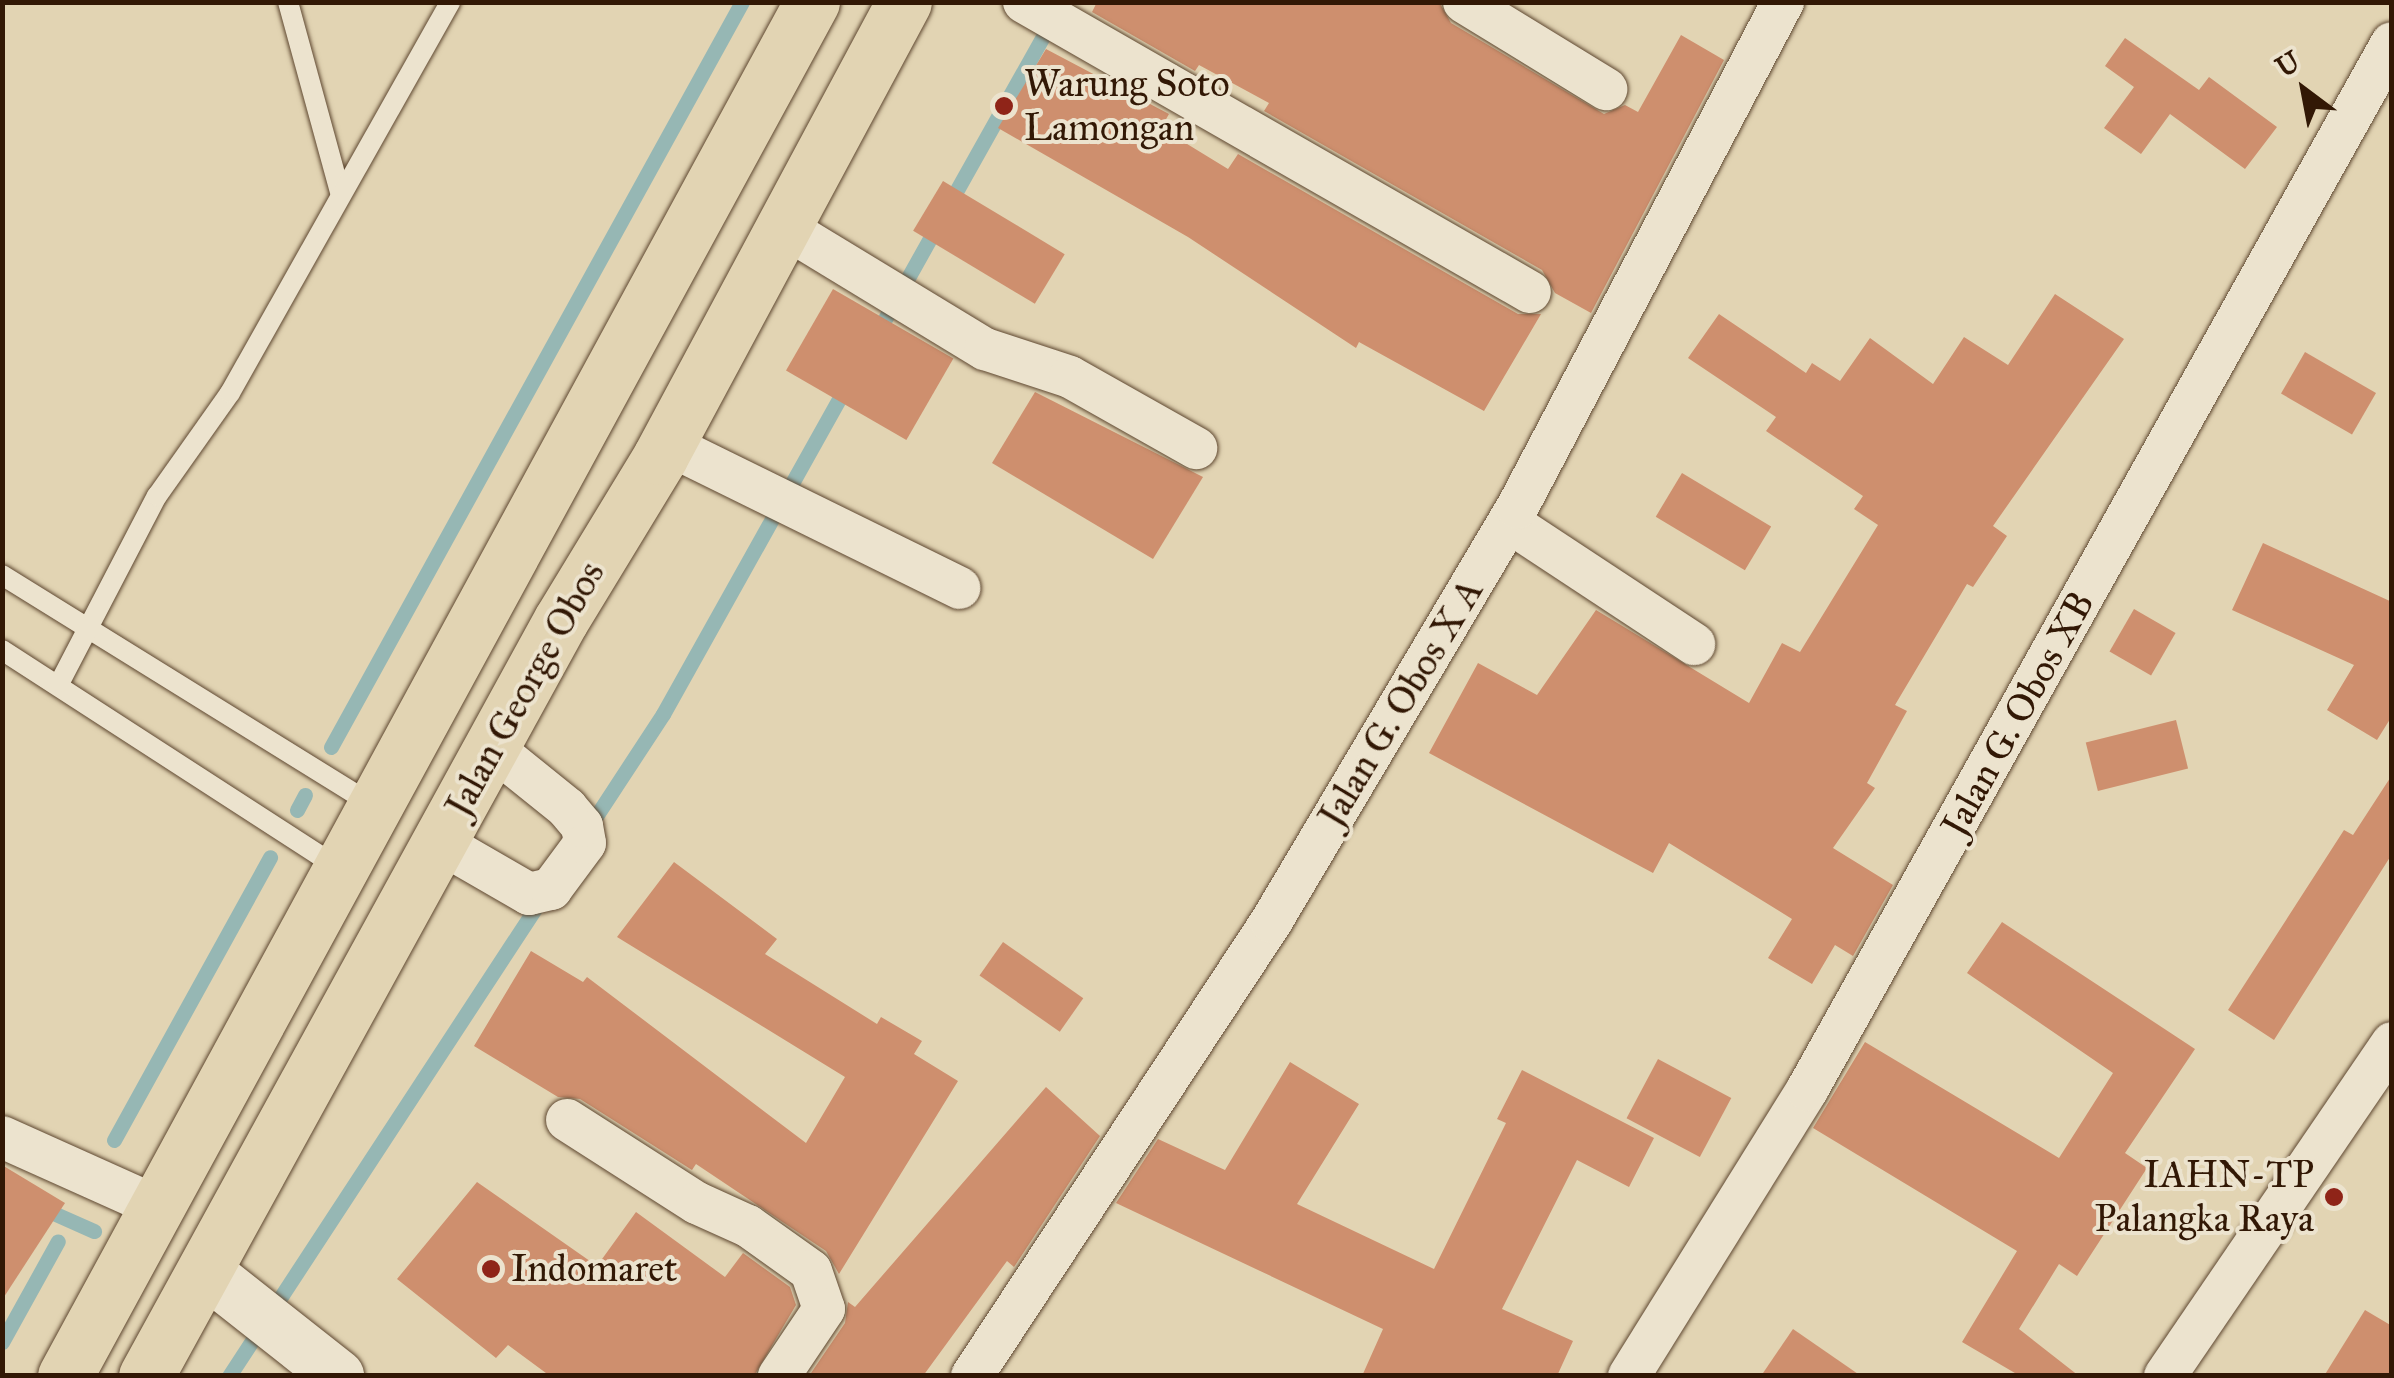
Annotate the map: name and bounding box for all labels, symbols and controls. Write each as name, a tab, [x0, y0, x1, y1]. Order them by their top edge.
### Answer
north arrow	[2254, 40, 2354, 140]
text: U	[2269, 43, 2306, 85]
place label: Warung Soto Lamongan	[1024, 61, 1230, 150]
marker: Warung Soto Lamongan	[993, 95, 1015, 117]
street label: Jalan George Obos	[436, 553, 614, 825]
street label: Jalan G. Obos X A	[1309, 571, 1493, 835]
street label: Jalan G. Obos XB	[1932, 584, 2104, 844]
place label: IAHN-TP Palangka Raya	[2094, 1152, 2314, 1242]
marker: IAHN-TP Palangka Raya	[2323, 1186, 2345, 1208]
place label: Indomaret	[511, 1246, 677, 1292]
marker: Indomaret	[480, 1258, 502, 1280]

